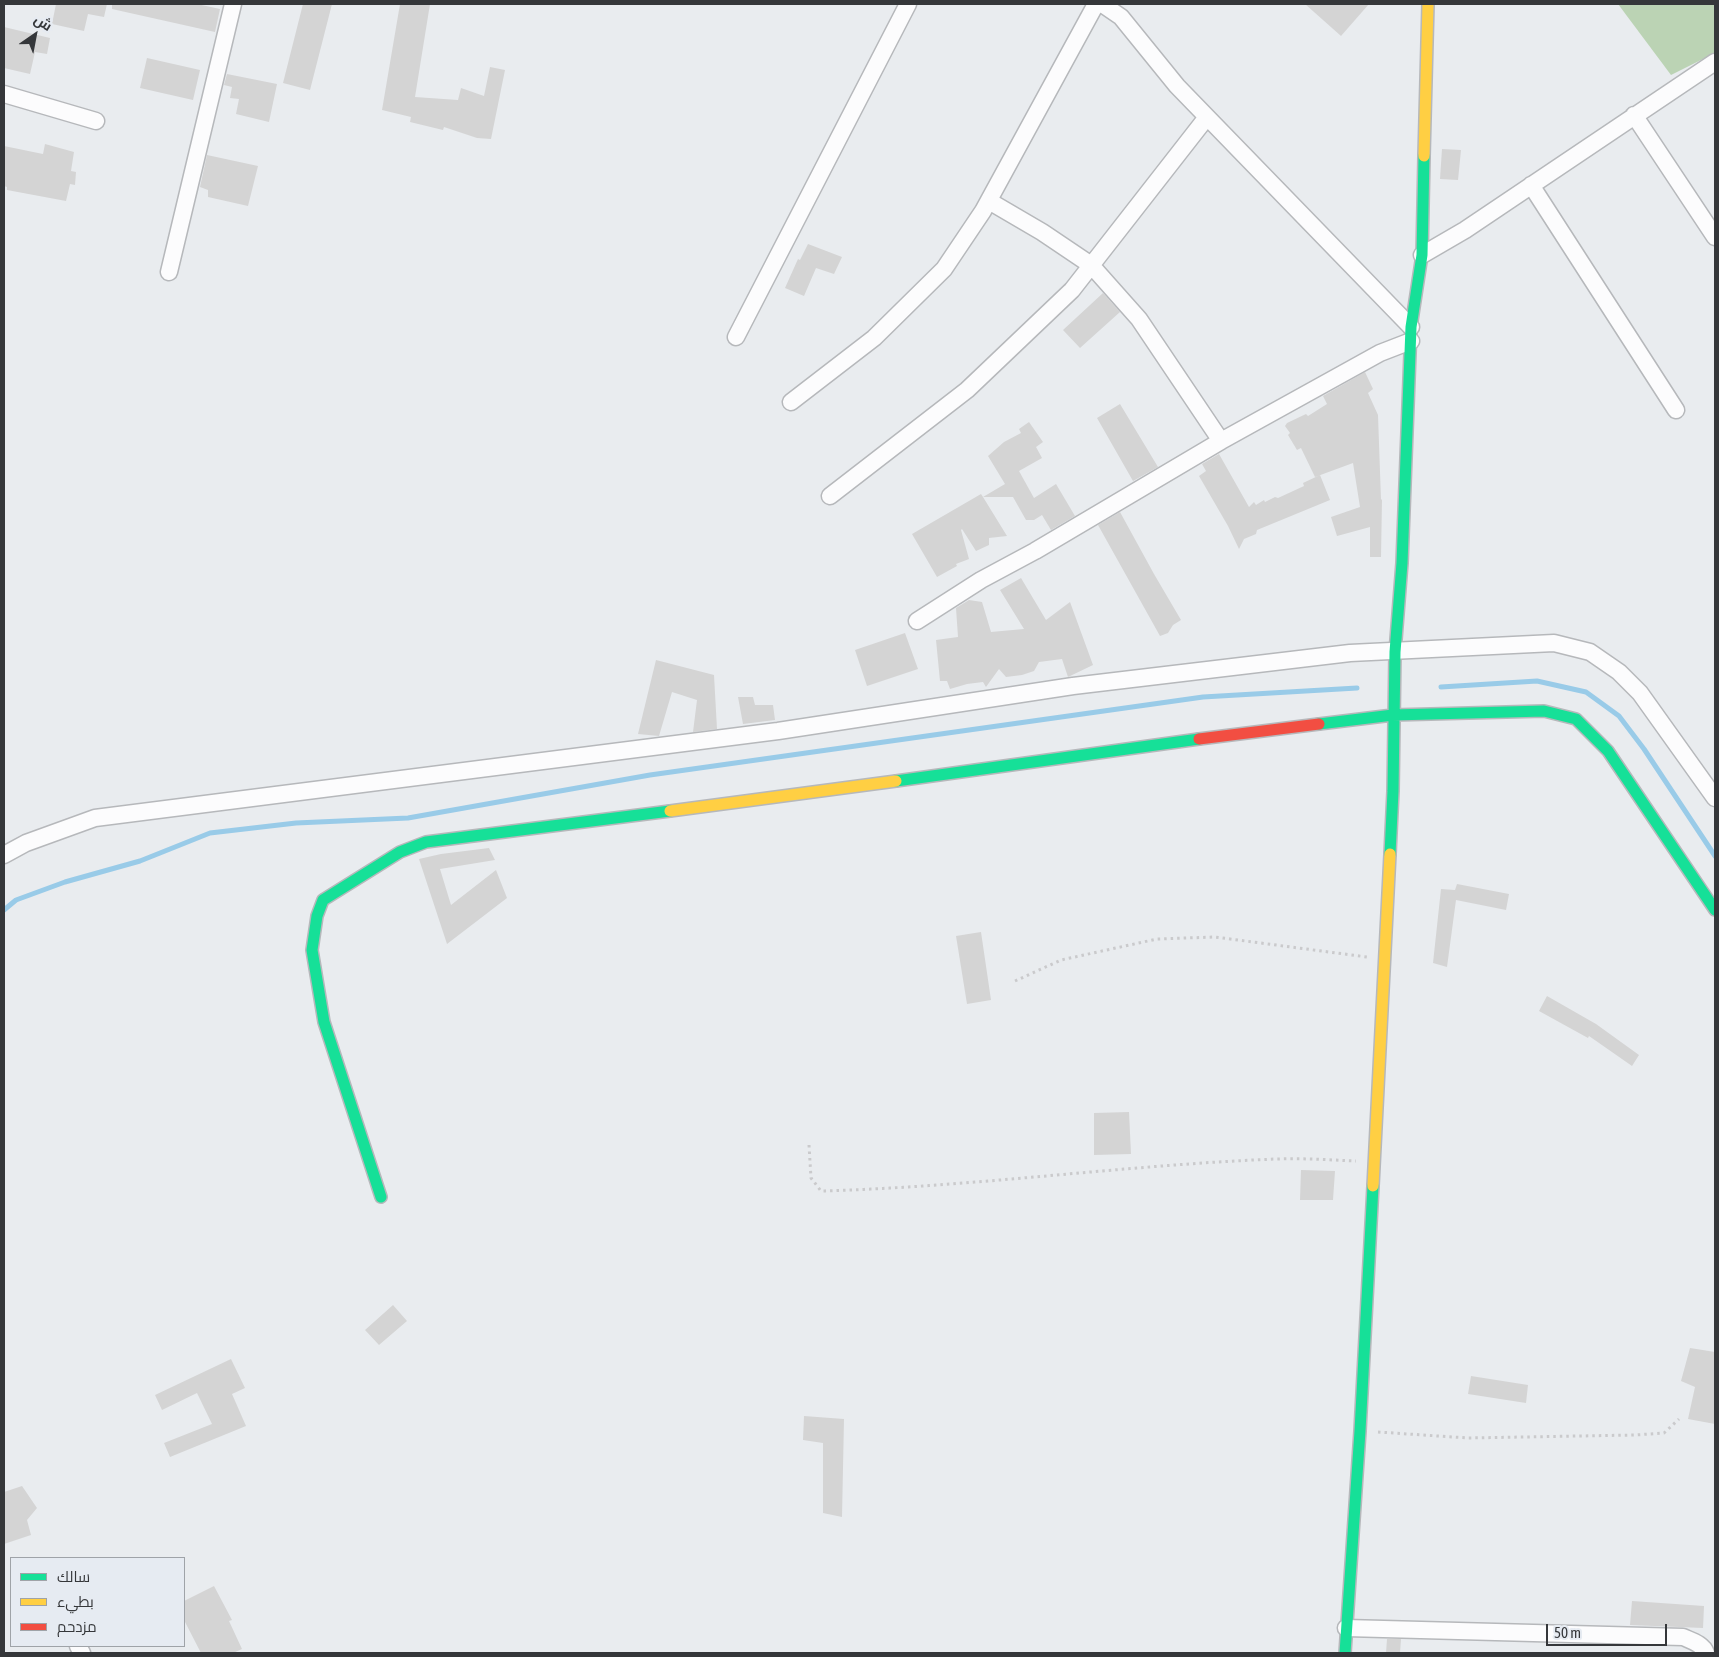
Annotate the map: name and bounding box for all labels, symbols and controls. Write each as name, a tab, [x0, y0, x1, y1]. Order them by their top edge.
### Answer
north arrow	[10, 10, 60, 60]
text: ش	[31, 11, 55, 34]
legend	[10, 1557, 185, 1647]
text: سالك	[57, 1568, 90, 1585]
text: بطيء	[57, 1593, 94, 1610]
scale bar	[1549, 1614, 1670, 1646]
text: مزدحم	[57, 1618, 97, 1635]
text: 50 m	[1554, 1624, 1581, 1641]

